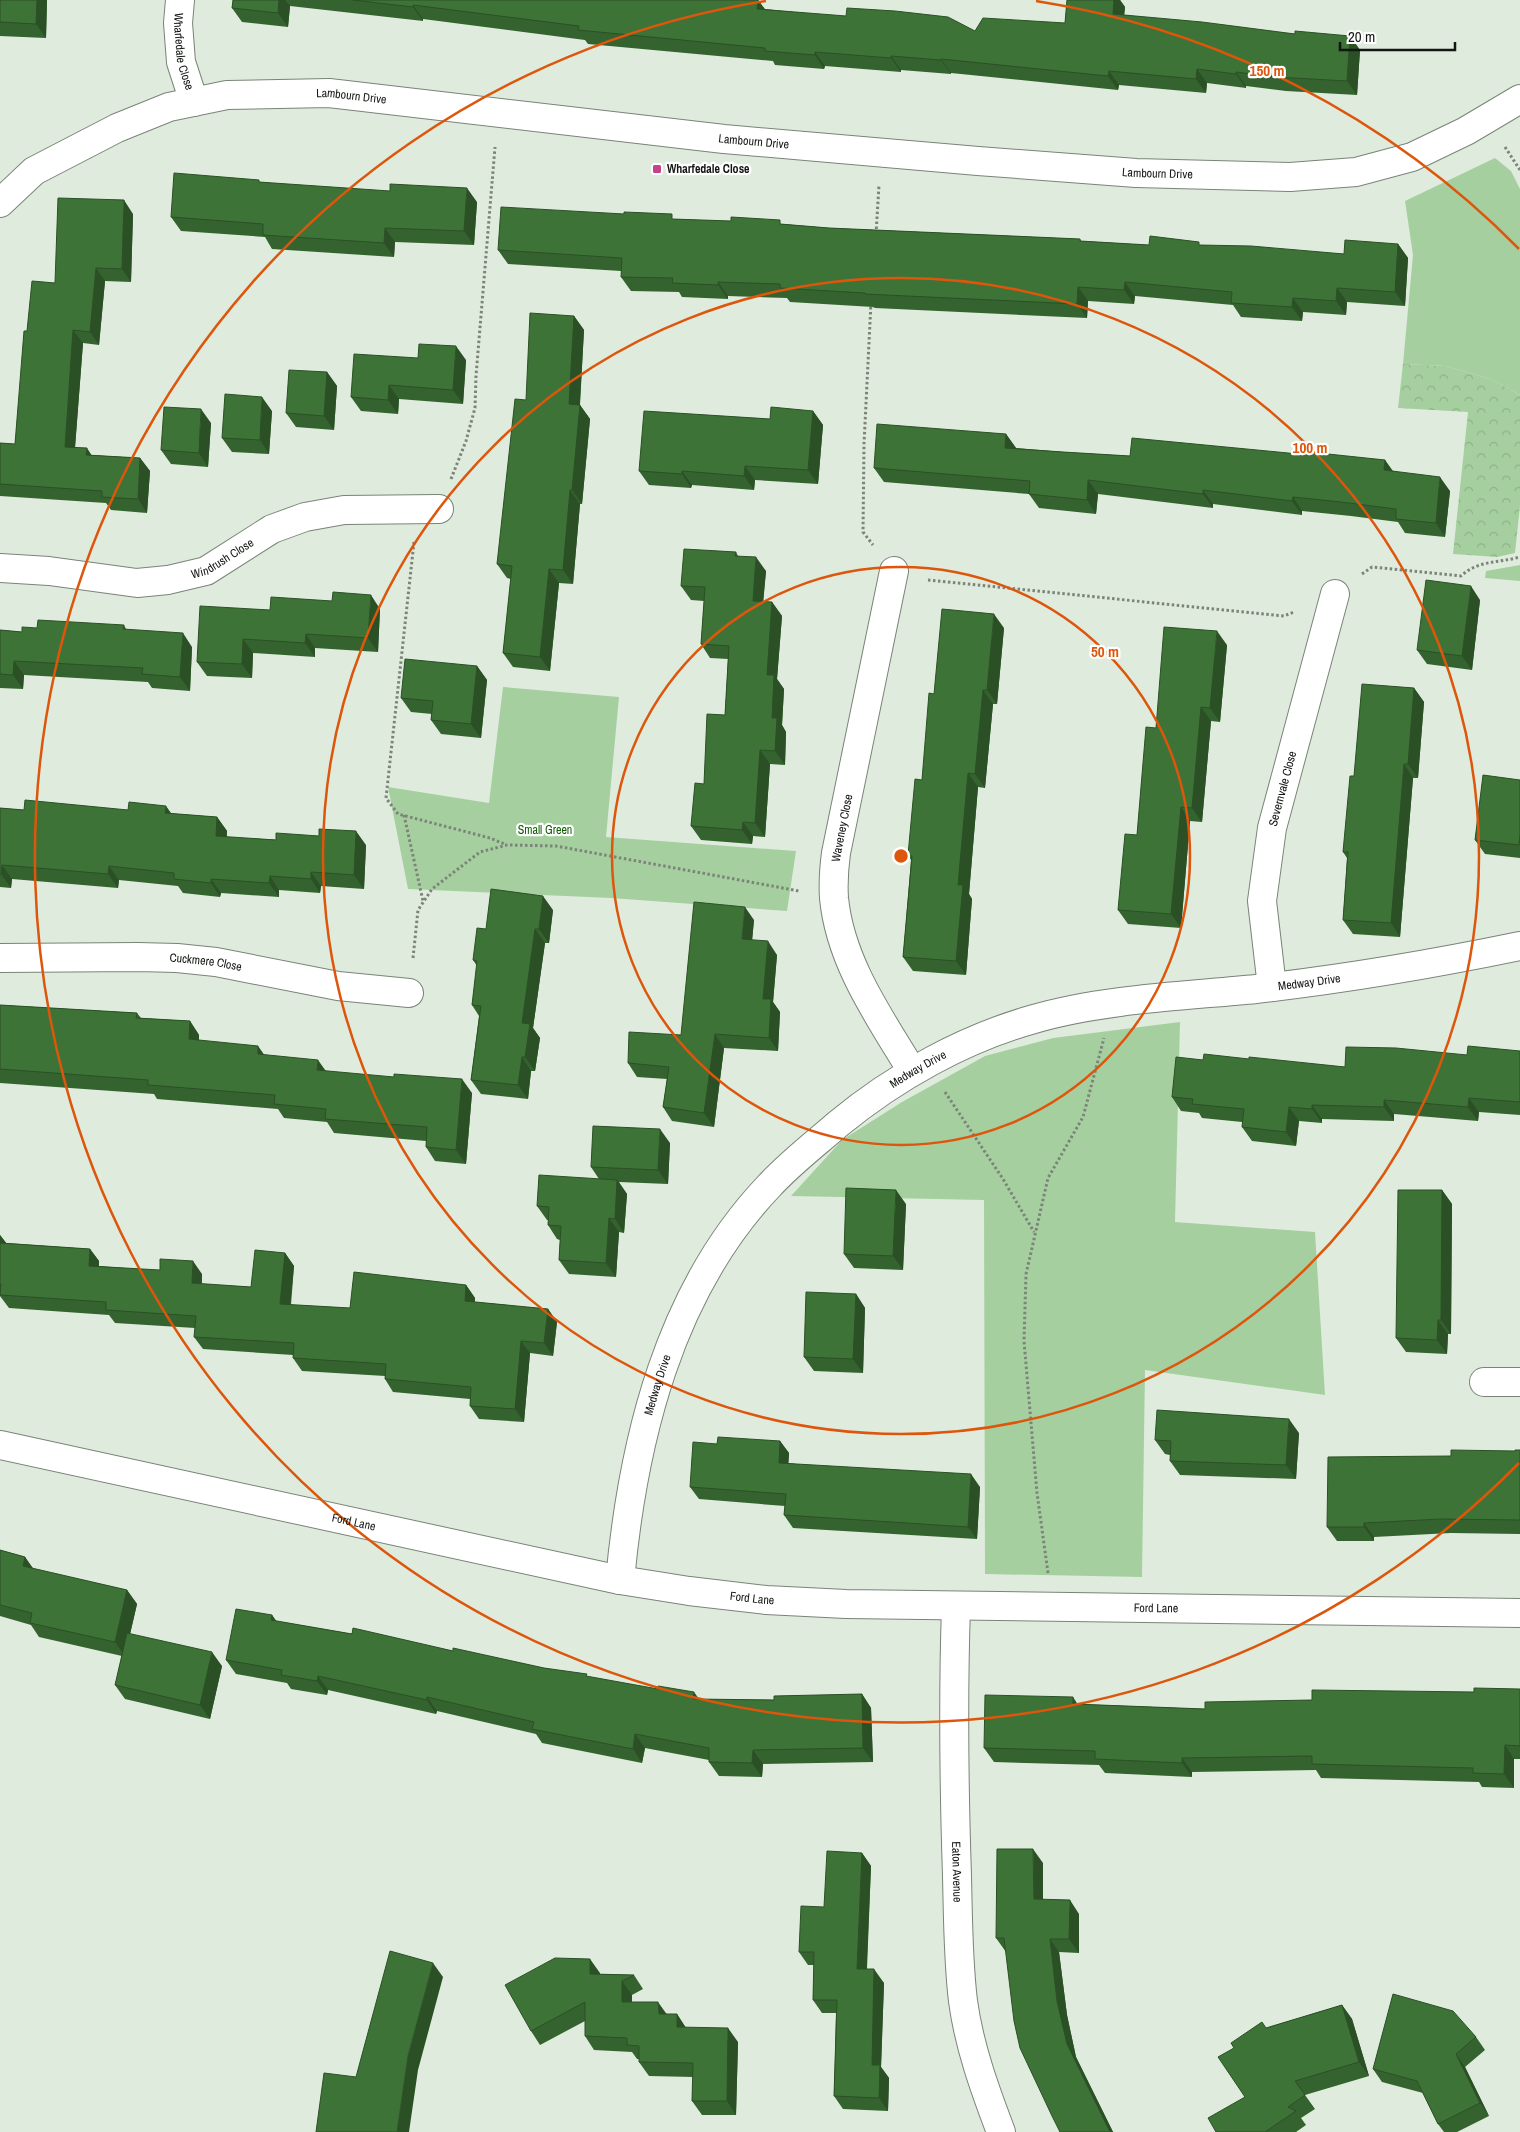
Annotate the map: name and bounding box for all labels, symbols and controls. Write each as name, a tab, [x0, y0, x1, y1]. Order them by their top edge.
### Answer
street label: Wharfedale Close	[170, 12, 198, 92]
scale bar	[1340, 20, 1455, 52]
text: 20 m	[1348, 26, 1375, 47]
text: 150 m	[1250, 60, 1284, 81]
street label: Lambourn Drive	[316, 85, 387, 108]
street label: Lambourn Drive	[718, 130, 790, 153]
place label: Wharfedale Close	[667, 161, 750, 177]
marker: Wharfedale Close	[651, 163, 663, 175]
street label: Lambourn Drive	[1122, 164, 1193, 182]
text: 100 m	[1293, 437, 1327, 458]
street label: Windrush Close	[189, 535, 257, 582]
text: 50 m	[1091, 641, 1119, 662]
street label: Severnvale Close	[1265, 749, 1300, 828]
street label: Waveney Close	[828, 793, 856, 863]
park label: Small Green	[518, 822, 572, 838]
centre of rings	[892, 847, 910, 865]
street label: Cuckmere Close	[169, 950, 243, 975]
street label: Medway Drive	[1277, 970, 1342, 994]
street label: Medway Drive	[886, 1047, 949, 1092]
street label: Medway Drive	[640, 1352, 675, 1417]
street label: Ford Lane	[330, 1509, 377, 1535]
street label: Ford Lane	[729, 1588, 775, 1608]
street label: Ford Lane	[1134, 1600, 1178, 1616]
street label: Eaton Avenue	[948, 1841, 966, 1903]

